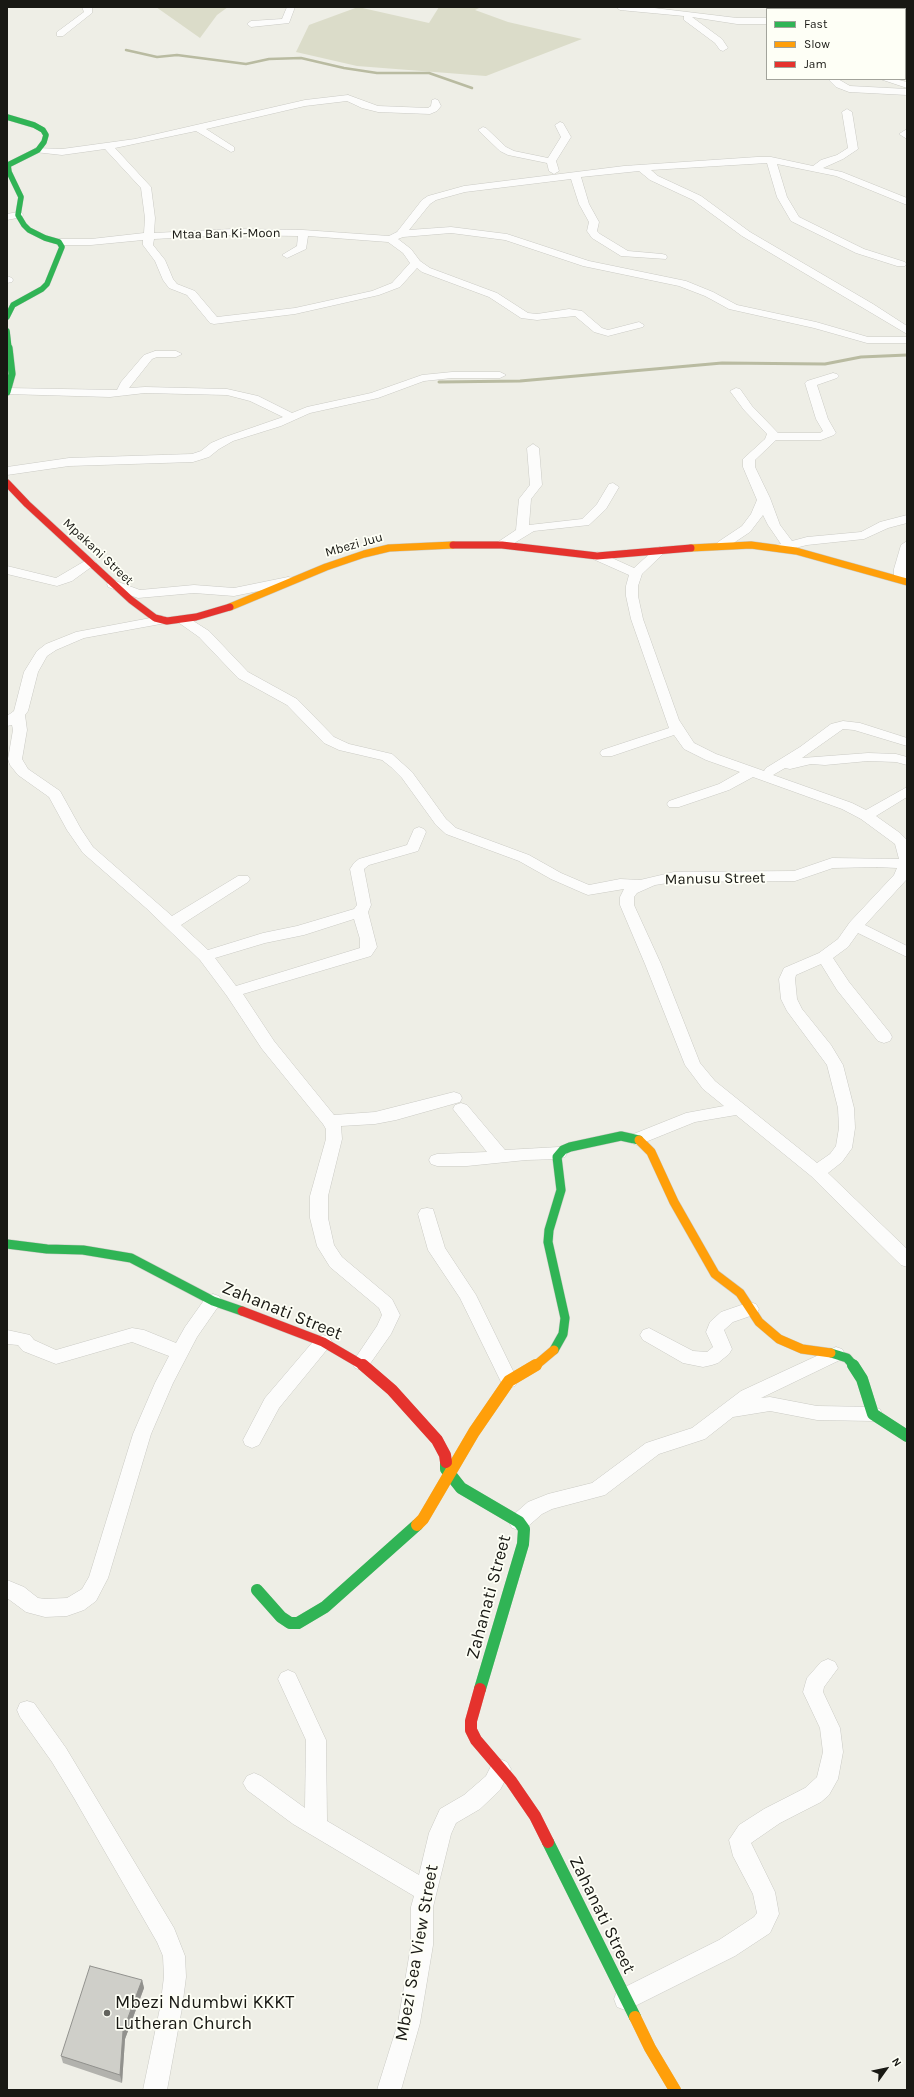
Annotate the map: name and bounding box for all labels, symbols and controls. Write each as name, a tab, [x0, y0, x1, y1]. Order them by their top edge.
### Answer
legend	[766, 8, 906, 80]
text: Fast	[804, 17, 827, 31]
text: Slow	[804, 37, 830, 51]
text: Jam	[804, 57, 827, 71]
street label: Mtaa Ban Ki-Moon	[171, 225, 281, 243]
street label: Mpakani Street	[59, 515, 137, 589]
street label: Mbezi Juu	[323, 529, 385, 561]
street label: Manusu Street	[664, 869, 766, 889]
street label: Zahanati Street	[219, 1277, 345, 1345]
street label: Zahanati Street	[462, 1532, 516, 1662]
street label: Zahanati Street	[564, 1853, 640, 1977]
street label: Mbezi Sea View Street	[391, 1863, 443, 2043]
place label: Mbezi Ndumbwi KKKT Lutheran Church	[115, 1992, 294, 2034]
marker: Mbezi Ndumbwi KKKT Lutheran Church	[102, 2008, 112, 2018]
north arrow	[866, 2049, 906, 2089]
text: N	[889, 2055, 904, 2069]

